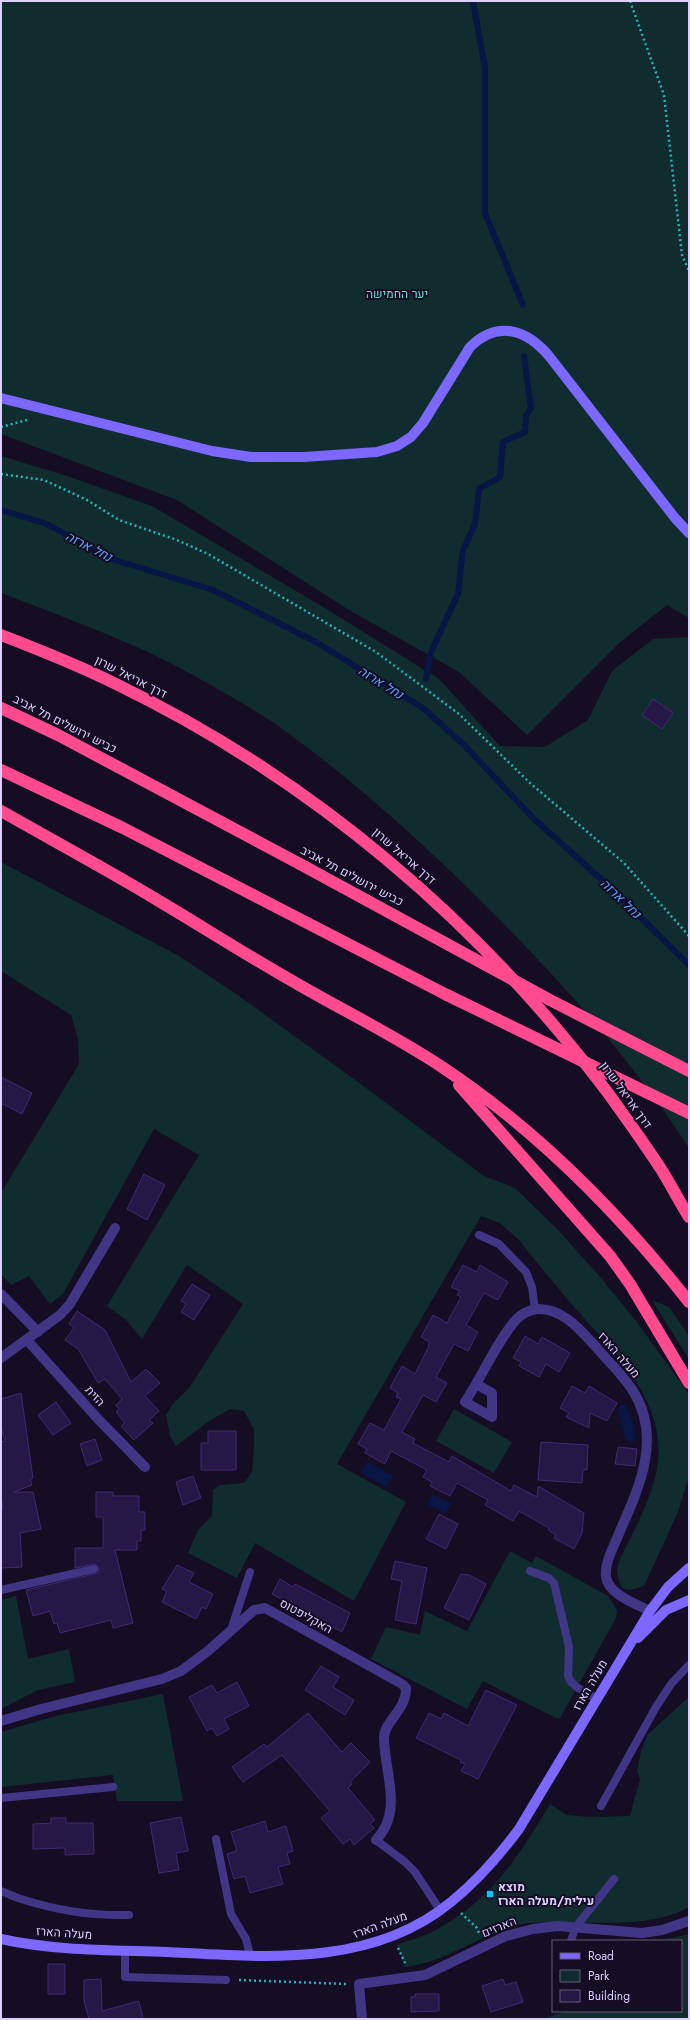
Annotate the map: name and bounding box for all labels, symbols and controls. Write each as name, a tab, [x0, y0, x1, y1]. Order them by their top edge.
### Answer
park label: יער החמישה	[366, 285, 428, 303]
water label: נחל ארזה	[62, 527, 117, 567]
street label: דרך אריאל שרון	[92, 651, 170, 703]
water label: נחל ארזה	[354, 661, 408, 704]
street label: כביש ירושלים תל אביב	[10, 690, 120, 758]
street label: דרך אריאל שרון	[368, 823, 440, 889]
street label: כביש ירושלים תל אביב	[297, 841, 407, 911]
water label: נחל ארזה	[596, 874, 646, 924]
street label: דרך אריאל שרון	[596, 1058, 656, 1132]
street label: מעלה הארז	[594, 1328, 644, 1382]
street label: הזית	[81, 1382, 109, 1410]
street label: האקליפטוס	[276, 1594, 336, 1638]
street label: מעלה הארז	[568, 1656, 612, 1714]
place label: מוצא עילית/מעלה הארז	[498, 1878, 594, 1910]
marker: מוצא עילית/מעלה הארז	[485, 1889, 495, 1899]
street label: מעלה הארז	[350, 1907, 410, 1943]
street label: הארזים	[479, 1912, 519, 1942]
street label: מעלה הארז	[35, 1922, 93, 1944]
legend	[552, 1940, 682, 2012]
text: Road	[588, 1947, 614, 1965]
text: Park	[588, 1967, 610, 1985]
text: Building	[588, 1987, 630, 2005]

